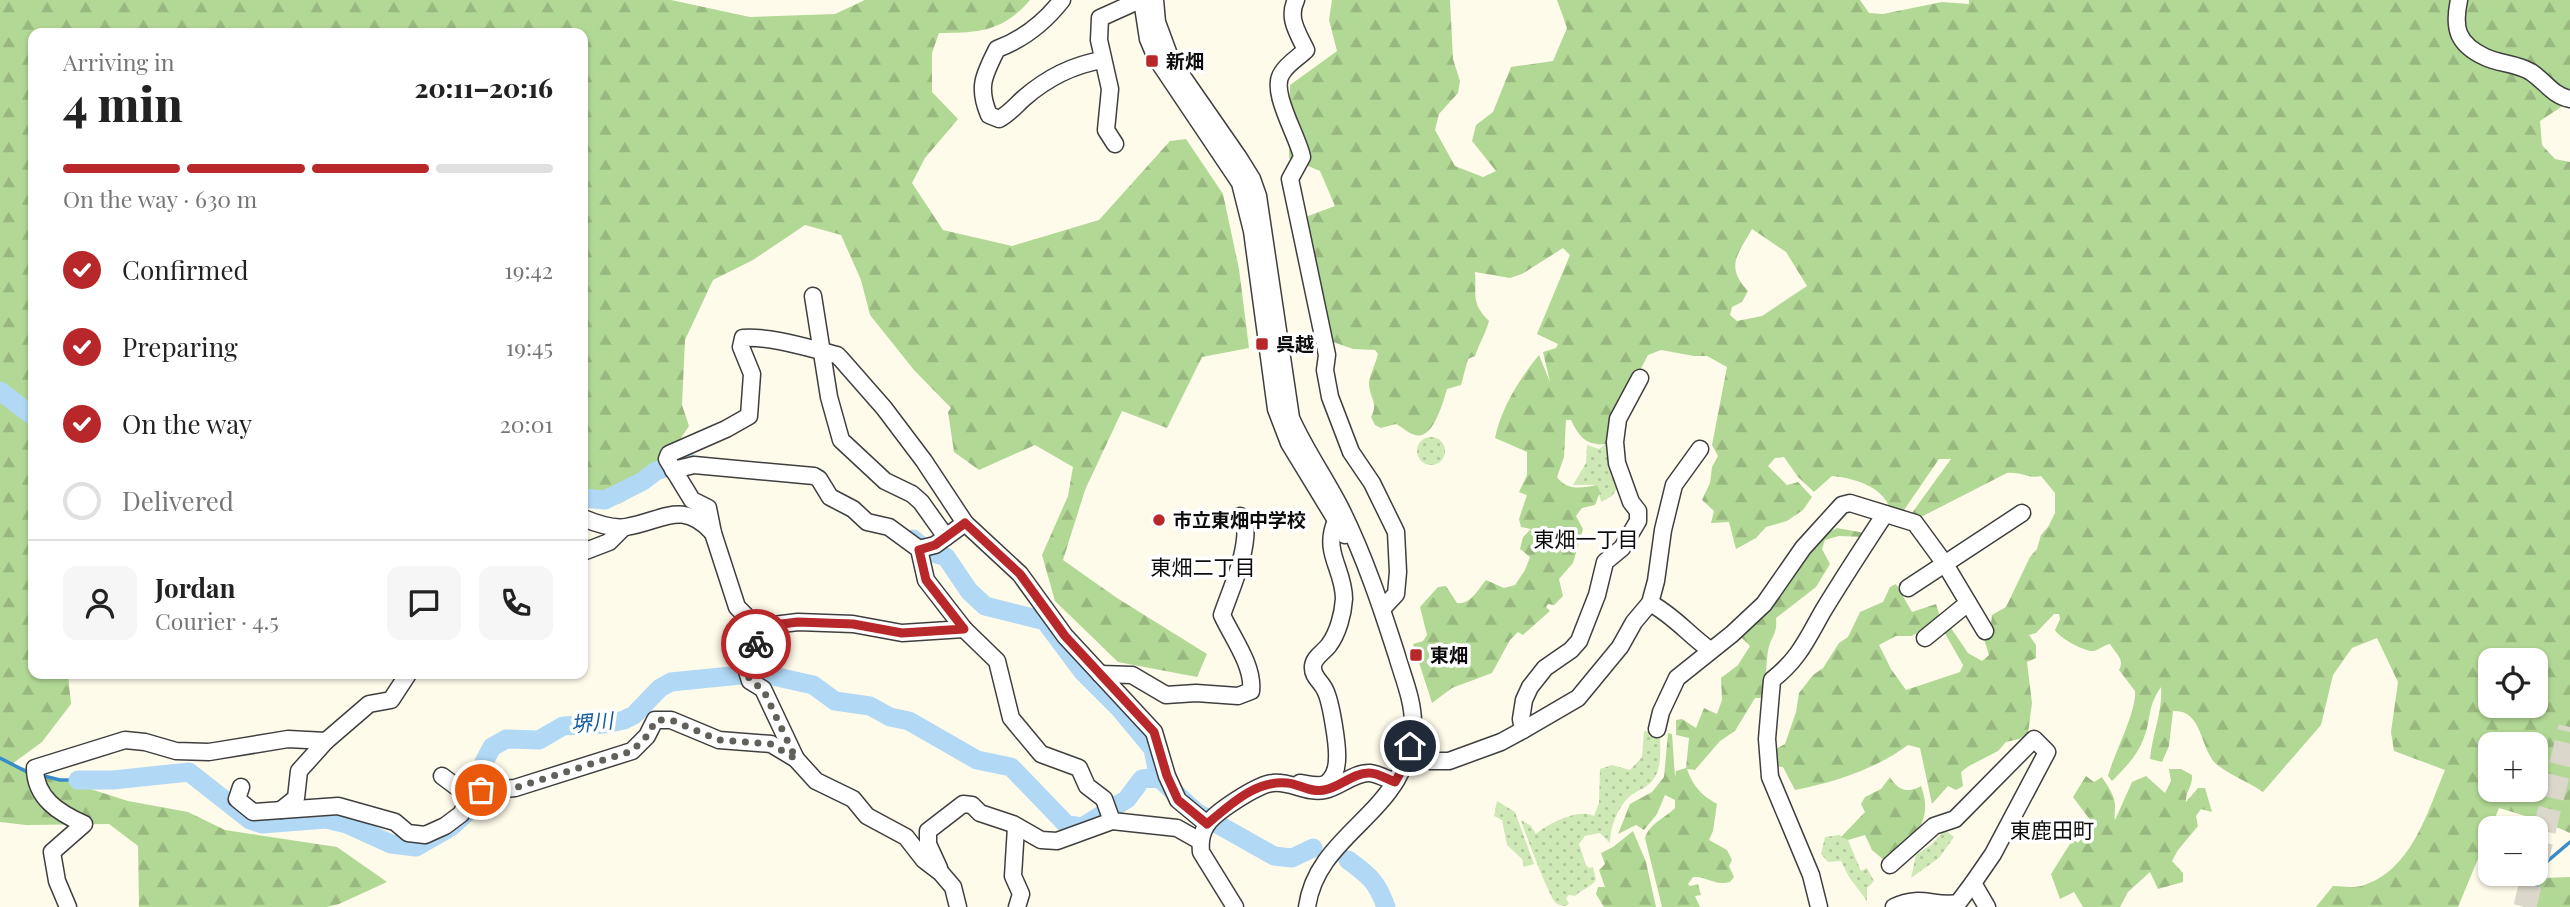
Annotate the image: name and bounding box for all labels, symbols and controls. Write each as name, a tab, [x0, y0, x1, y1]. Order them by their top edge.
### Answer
text: Arriving in	[63, 46, 175, 77]
place label: 新畑	[1166, 47, 1204, 73]
marker: 新畑	[1144, 53, 1160, 69]
text: 20:11–20:16	[414, 70, 553, 105]
text: 4 min	[63, 72, 183, 134]
text: On the way · 630 m	[63, 183, 257, 214]
icon: check	[63, 251, 101, 289]
text: Confirmed	[122, 252, 249, 287]
text: 19:42	[504, 254, 553, 285]
icon: check	[63, 328, 101, 366]
text: Preparing	[122, 329, 238, 364]
place label: 呉越	[1276, 330, 1314, 356]
text: 19:45	[506, 331, 553, 362]
marker: 呉越	[1254, 336, 1270, 352]
icon: check	[63, 405, 101, 443]
text: On the way	[122, 406, 252, 441]
text: 20:01	[500, 408, 553, 439]
text: Delivered	[122, 483, 234, 518]
place label: 市立東畑中学校	[1173, 506, 1306, 532]
marker: 市立東畑中学校	[1151, 512, 1167, 528]
district label: 東畑一丁目	[1534, 524, 1639, 552]
district label: 東畑二丁目	[1151, 552, 1256, 580]
button: person	[63, 566, 137, 640]
button: chat	[387, 566, 461, 640]
button: phone	[479, 566, 553, 640]
text: Jordan	[155, 570, 235, 605]
text: Courier · 4.5	[155, 605, 279, 636]
courier	[721, 609, 791, 679]
icon: bike	[737, 625, 775, 663]
place label: 東畑	[1430, 641, 1468, 667]
marker: 東畑	[1408, 647, 1424, 663]
map controls	[2478, 648, 2548, 886]
button: locate	[2478, 648, 2548, 718]
water label: 堺川	[569, 705, 616, 737]
pin	[1380, 716, 1440, 776]
icon: home	[1391, 727, 1429, 765]
button: +	[2478, 732, 2548, 802]
pin	[451, 760, 511, 820]
icon: bag	[462, 771, 500, 809]
district label: 東鹿田町	[2010, 815, 2094, 843]
button: −	[2478, 816, 2548, 886]

